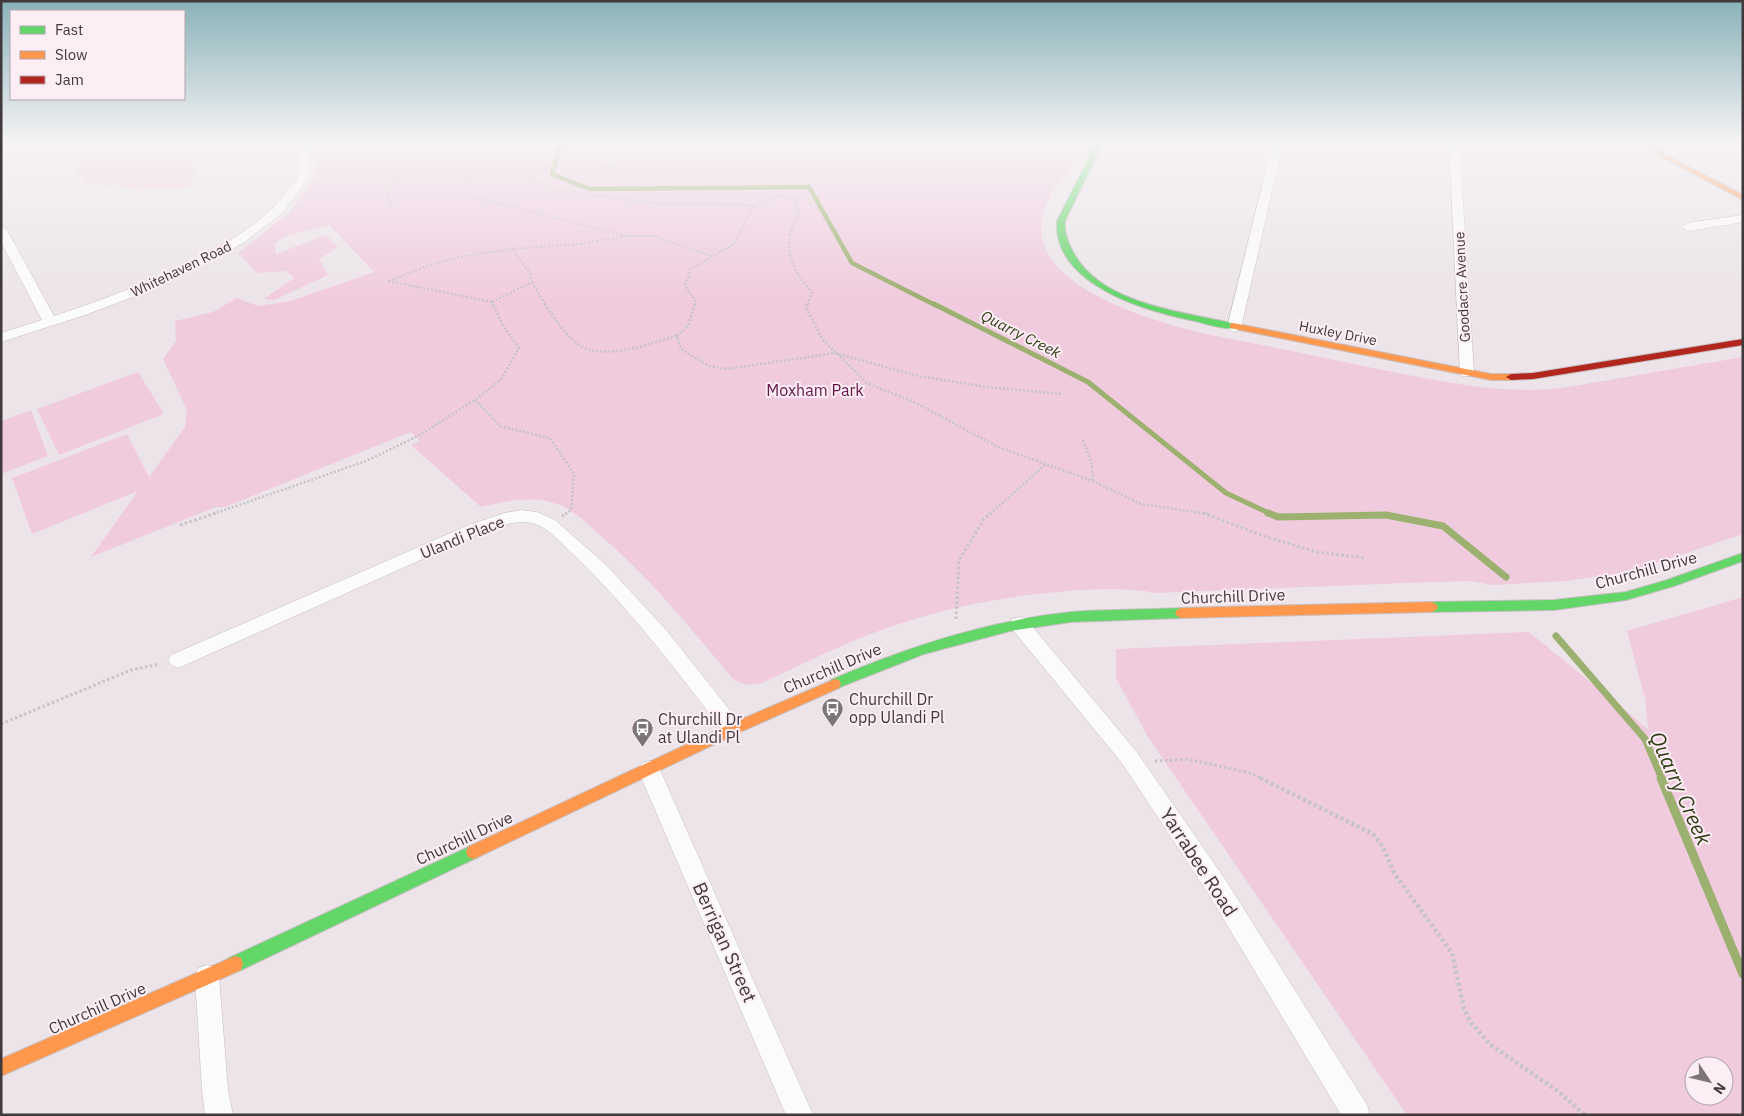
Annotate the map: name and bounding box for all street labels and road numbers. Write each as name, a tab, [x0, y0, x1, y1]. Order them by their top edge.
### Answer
street label: Goodacre Avenue	[1450, 231, 1474, 343]
street label: Whitehaven Road	[128, 237, 234, 301]
street label: Huxley Drive	[1297, 317, 1379, 349]
street label: Ulandi Place	[417, 511, 507, 563]
street label: Churchill Drive	[1593, 547, 1699, 593]
street label: Churchill Drive	[1180, 584, 1286, 608]
street label: Churchill Drive	[780, 638, 884, 698]
street label: Yarrabee Road	[1155, 803, 1243, 921]
street label: Churchill Drive	[412, 807, 516, 869]
street label: Berrigan Street	[688, 878, 762, 1006]
street label: Churchill Drive	[45, 978, 149, 1038]

